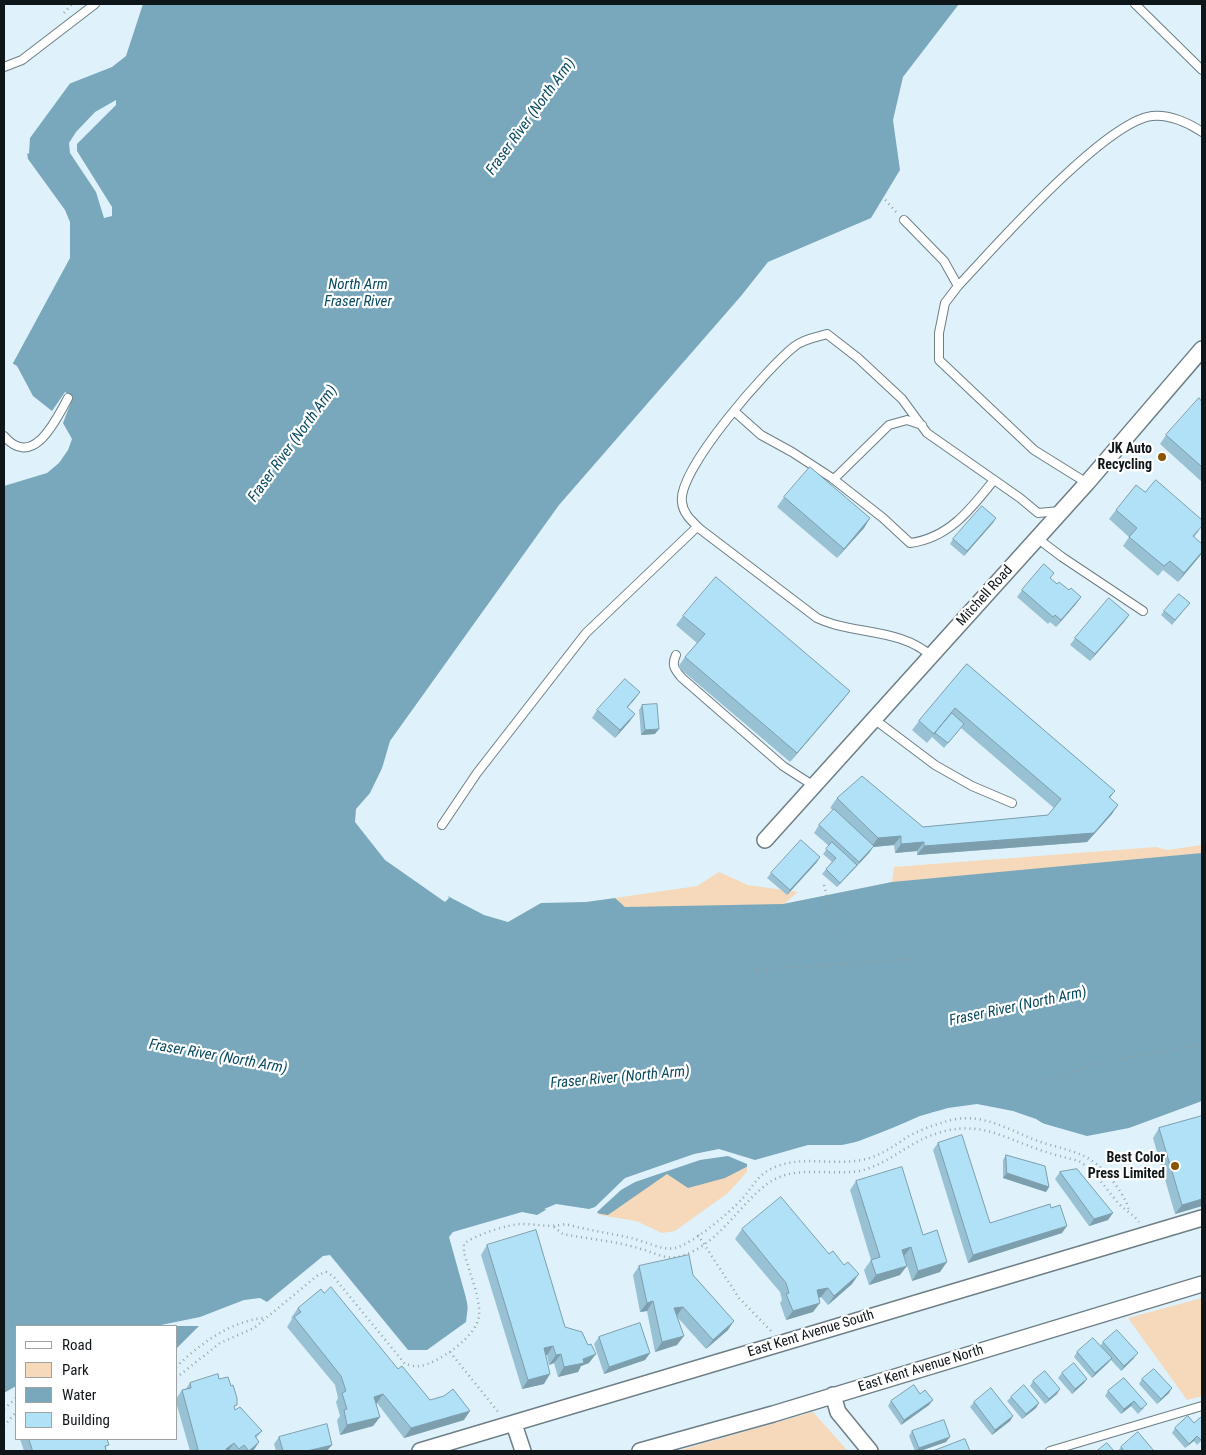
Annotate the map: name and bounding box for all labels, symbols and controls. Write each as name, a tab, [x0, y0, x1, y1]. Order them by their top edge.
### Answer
water label: Fraser River (North Arm)	[483, 55, 579, 179]
water label: North Arm Fraser River	[324, 276, 392, 311]
water label: Fraser River (North Arm)	[245, 382, 341, 506]
place label: JK Auto Recycling	[1098, 441, 1152, 474]
marker: JK Auto Recycling	[1156, 451, 1168, 463]
street label: Mitchell Road	[954, 562, 1016, 630]
water label: Fraser River (North Arm)	[948, 984, 1088, 1030]
water label: Fraser River (North Arm)	[148, 1036, 288, 1078]
water label: Fraser River (North Arm)	[550, 1063, 690, 1093]
place label: Best Color Press Limited	[1088, 1150, 1165, 1182]
marker: Best Color Press Limited	[1169, 1160, 1181, 1172]
street label: East Kent Avenue South	[746, 1307, 876, 1361]
legend	[15, 1325, 178, 1440]
text: Road	[62, 1336, 92, 1354]
street label: East Kent Avenue North	[856, 1342, 986, 1396]
text: Park	[62, 1361, 89, 1379]
text: Water	[62, 1386, 96, 1404]
text: Building	[62, 1411, 110, 1429]

